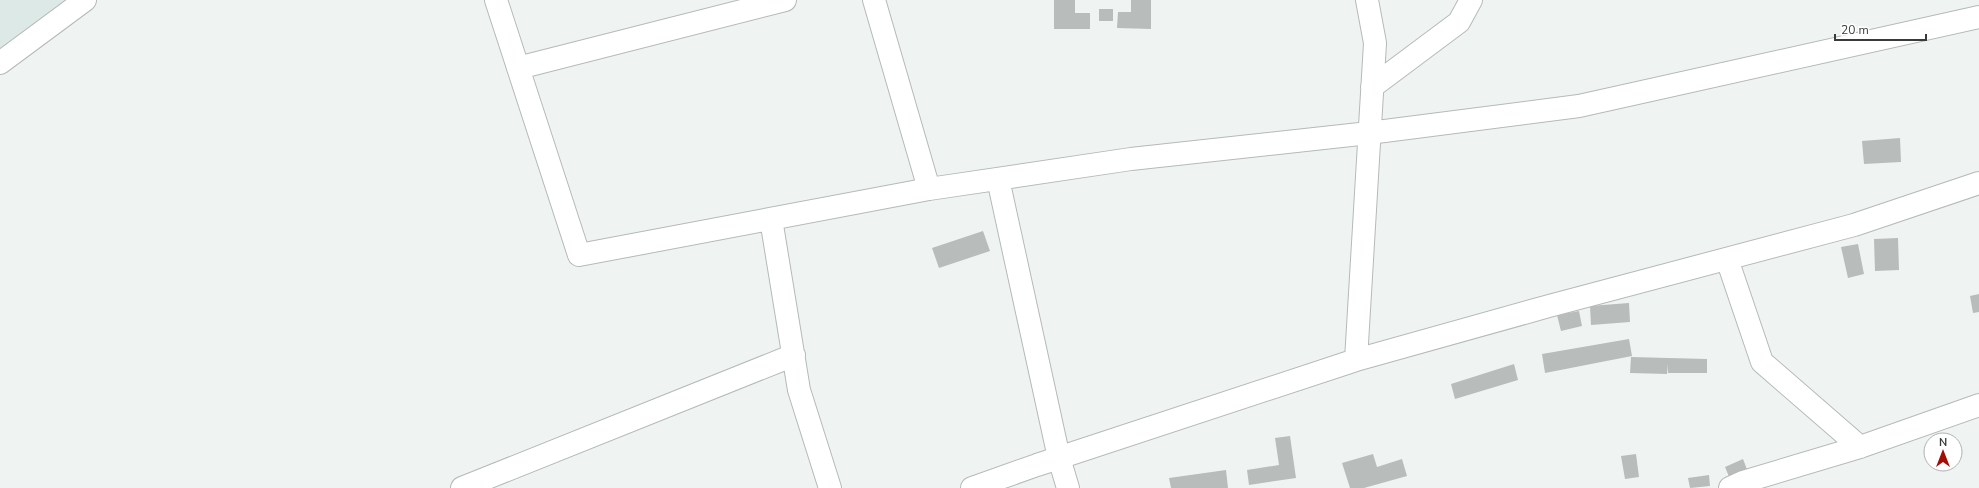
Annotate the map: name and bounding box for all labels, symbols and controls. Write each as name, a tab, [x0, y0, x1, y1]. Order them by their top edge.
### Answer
scale bar	[1835, 16, 1926, 42]
text: 20 m	[1841, 22, 1869, 38]
north arrow	[1923, 432, 1963, 472]
text: N	[1939, 435, 1947, 450]

